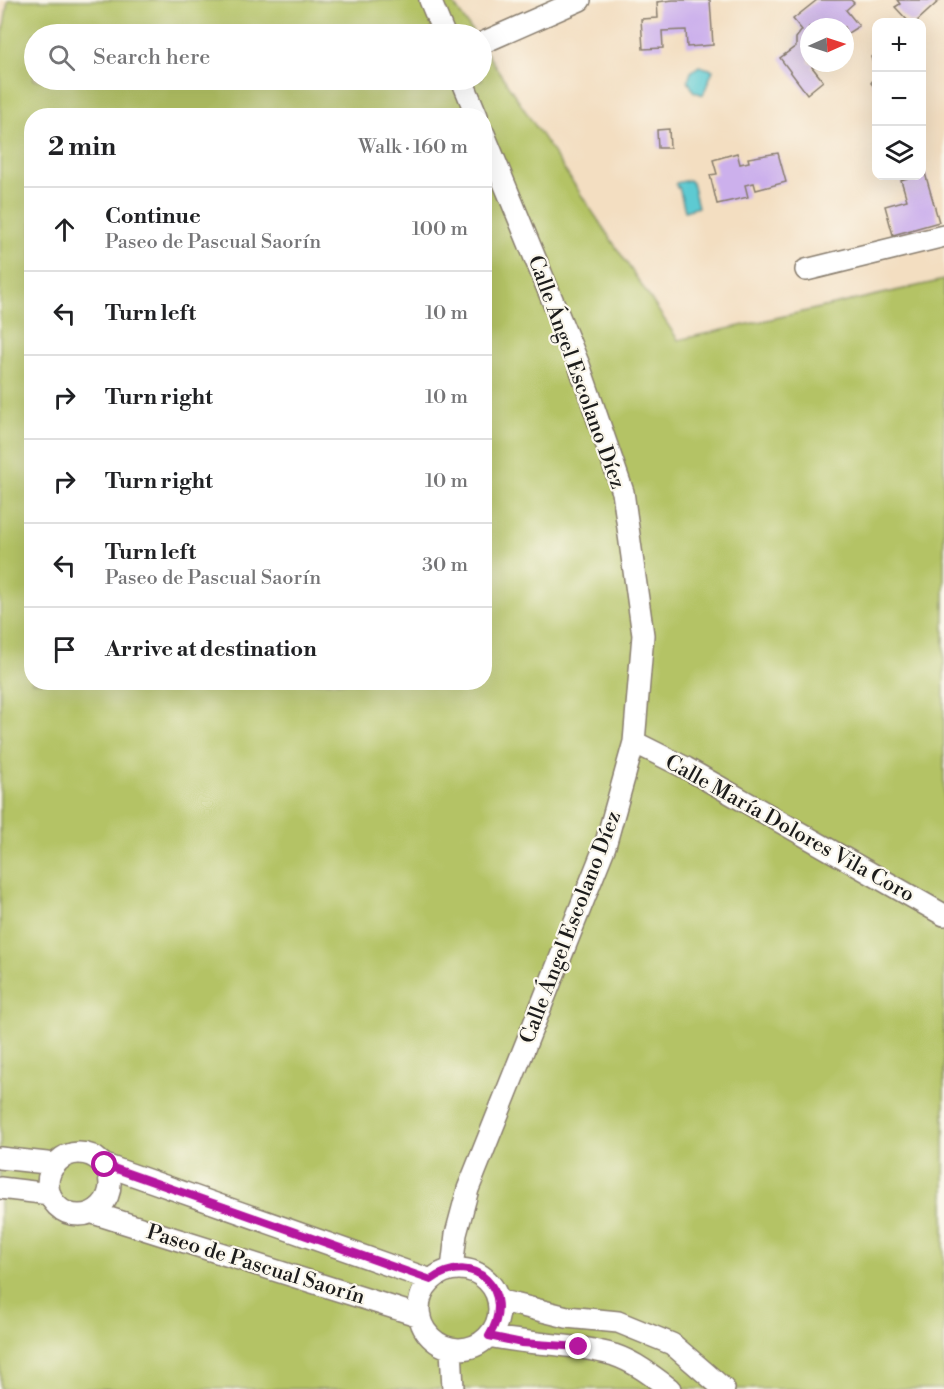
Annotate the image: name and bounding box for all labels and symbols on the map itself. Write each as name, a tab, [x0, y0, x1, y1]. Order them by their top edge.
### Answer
north arrow	[800, 18, 854, 72]
street label: Calle Ángel Escolano Díez	[522, 251, 632, 493]
street label: Calle María Dolores Vila Coro	[660, 749, 919, 908]
street label: Calle Ángel Escolano Díez	[513, 807, 627, 1047]
route start	[91, 1151, 117, 1177]
street label: Paseo de Pascual Saorín	[143, 1219, 368, 1311]
route end	[565, 1333, 591, 1359]

